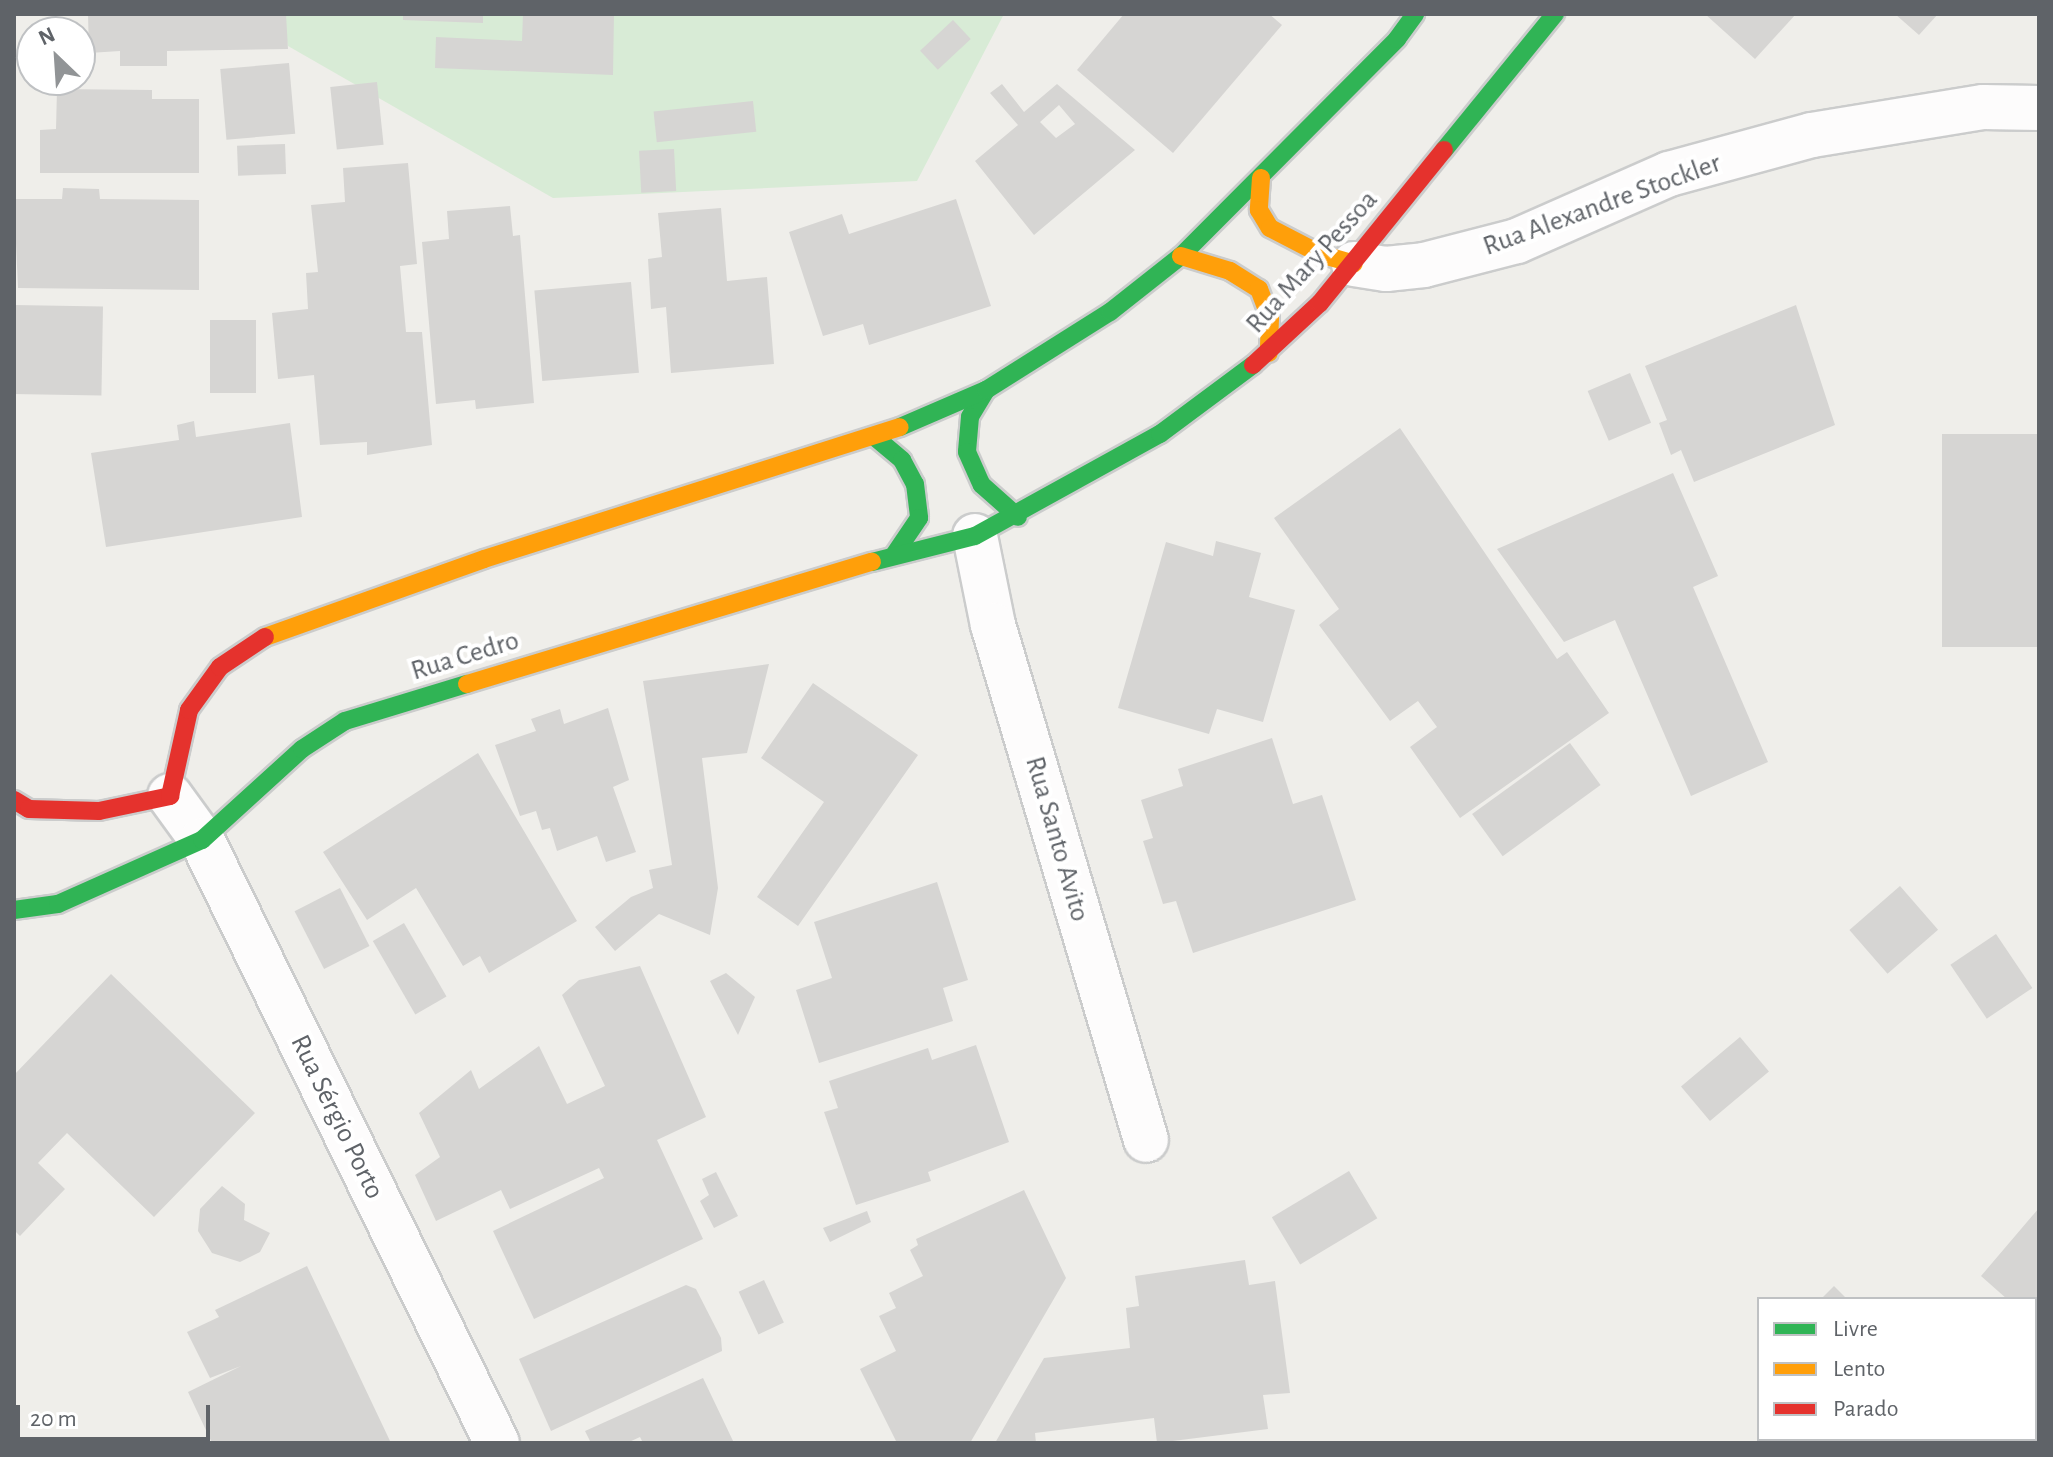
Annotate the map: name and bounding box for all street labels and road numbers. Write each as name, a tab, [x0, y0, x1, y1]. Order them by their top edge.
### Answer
street label: Rua Alexandre Stockler	[1479, 146, 1725, 264]
street label: Rua Mary Pessoa	[1239, 184, 1385, 340]
street label: Rua Cedro	[407, 624, 523, 688]
street label: Rua Santo Avito	[1017, 753, 1097, 925]
street label: Rua Sérgio Porto	[283, 1029, 391, 1205]

